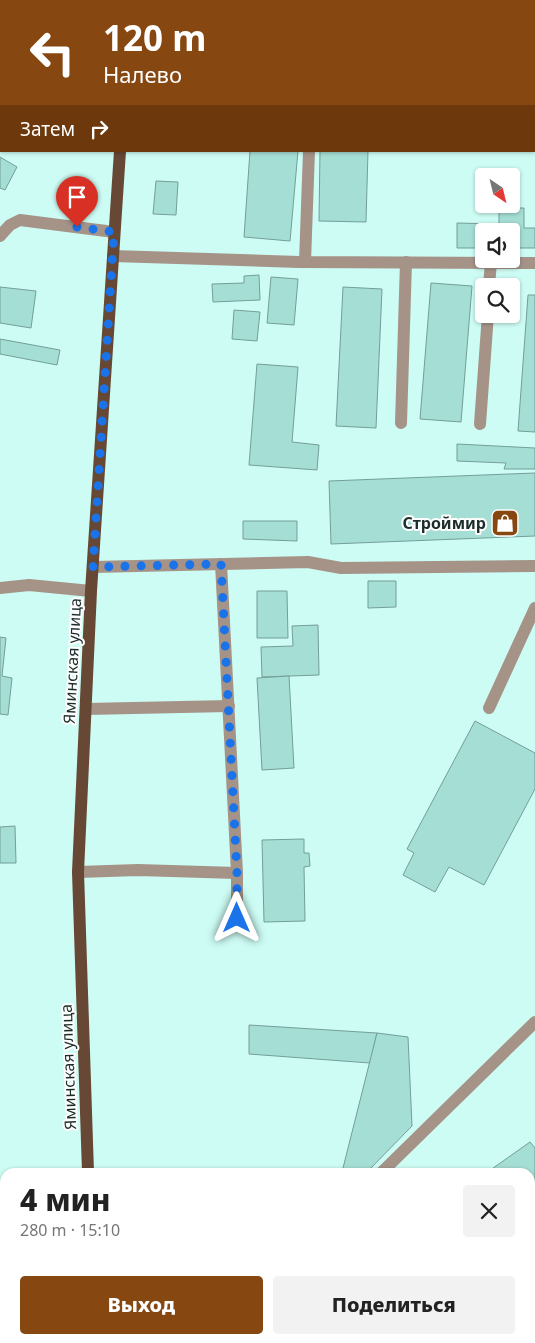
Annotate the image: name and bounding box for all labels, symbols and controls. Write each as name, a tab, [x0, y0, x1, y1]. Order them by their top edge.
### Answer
text: 120 m	[103, 14, 206, 61]
icon: left	[20, 20, 85, 85]
text: Налево	[103, 59, 182, 89]
icon: right	[85, 115, 113, 143]
text: Затем	[20, 116, 75, 142]
north arrow	[475, 168, 520, 212]
map controls	[475, 168, 520, 323]
pin	[56, 176, 98, 227]
icon: arrive	[63, 183, 91, 211]
button: sound	[475, 223, 520, 268]
button: search	[475, 278, 520, 323]
shop icon: Строймир	[490, 508, 520, 538]
place label: Строймир	[402, 512, 486, 534]
street label: Яминская улица	[58, 598, 86, 724]
position arrow	[210, 891, 262, 943]
street label: Яминская улица	[55, 1004, 81, 1130]
text: 4 мин	[20, 1179, 111, 1220]
button: close	[463, 1185, 515, 1237]
text: 280 m · 15:10	[20, 1219, 120, 1241]
button: Выход	[20, 1276, 263, 1334]
button: Поделиться	[273, 1276, 515, 1334]

